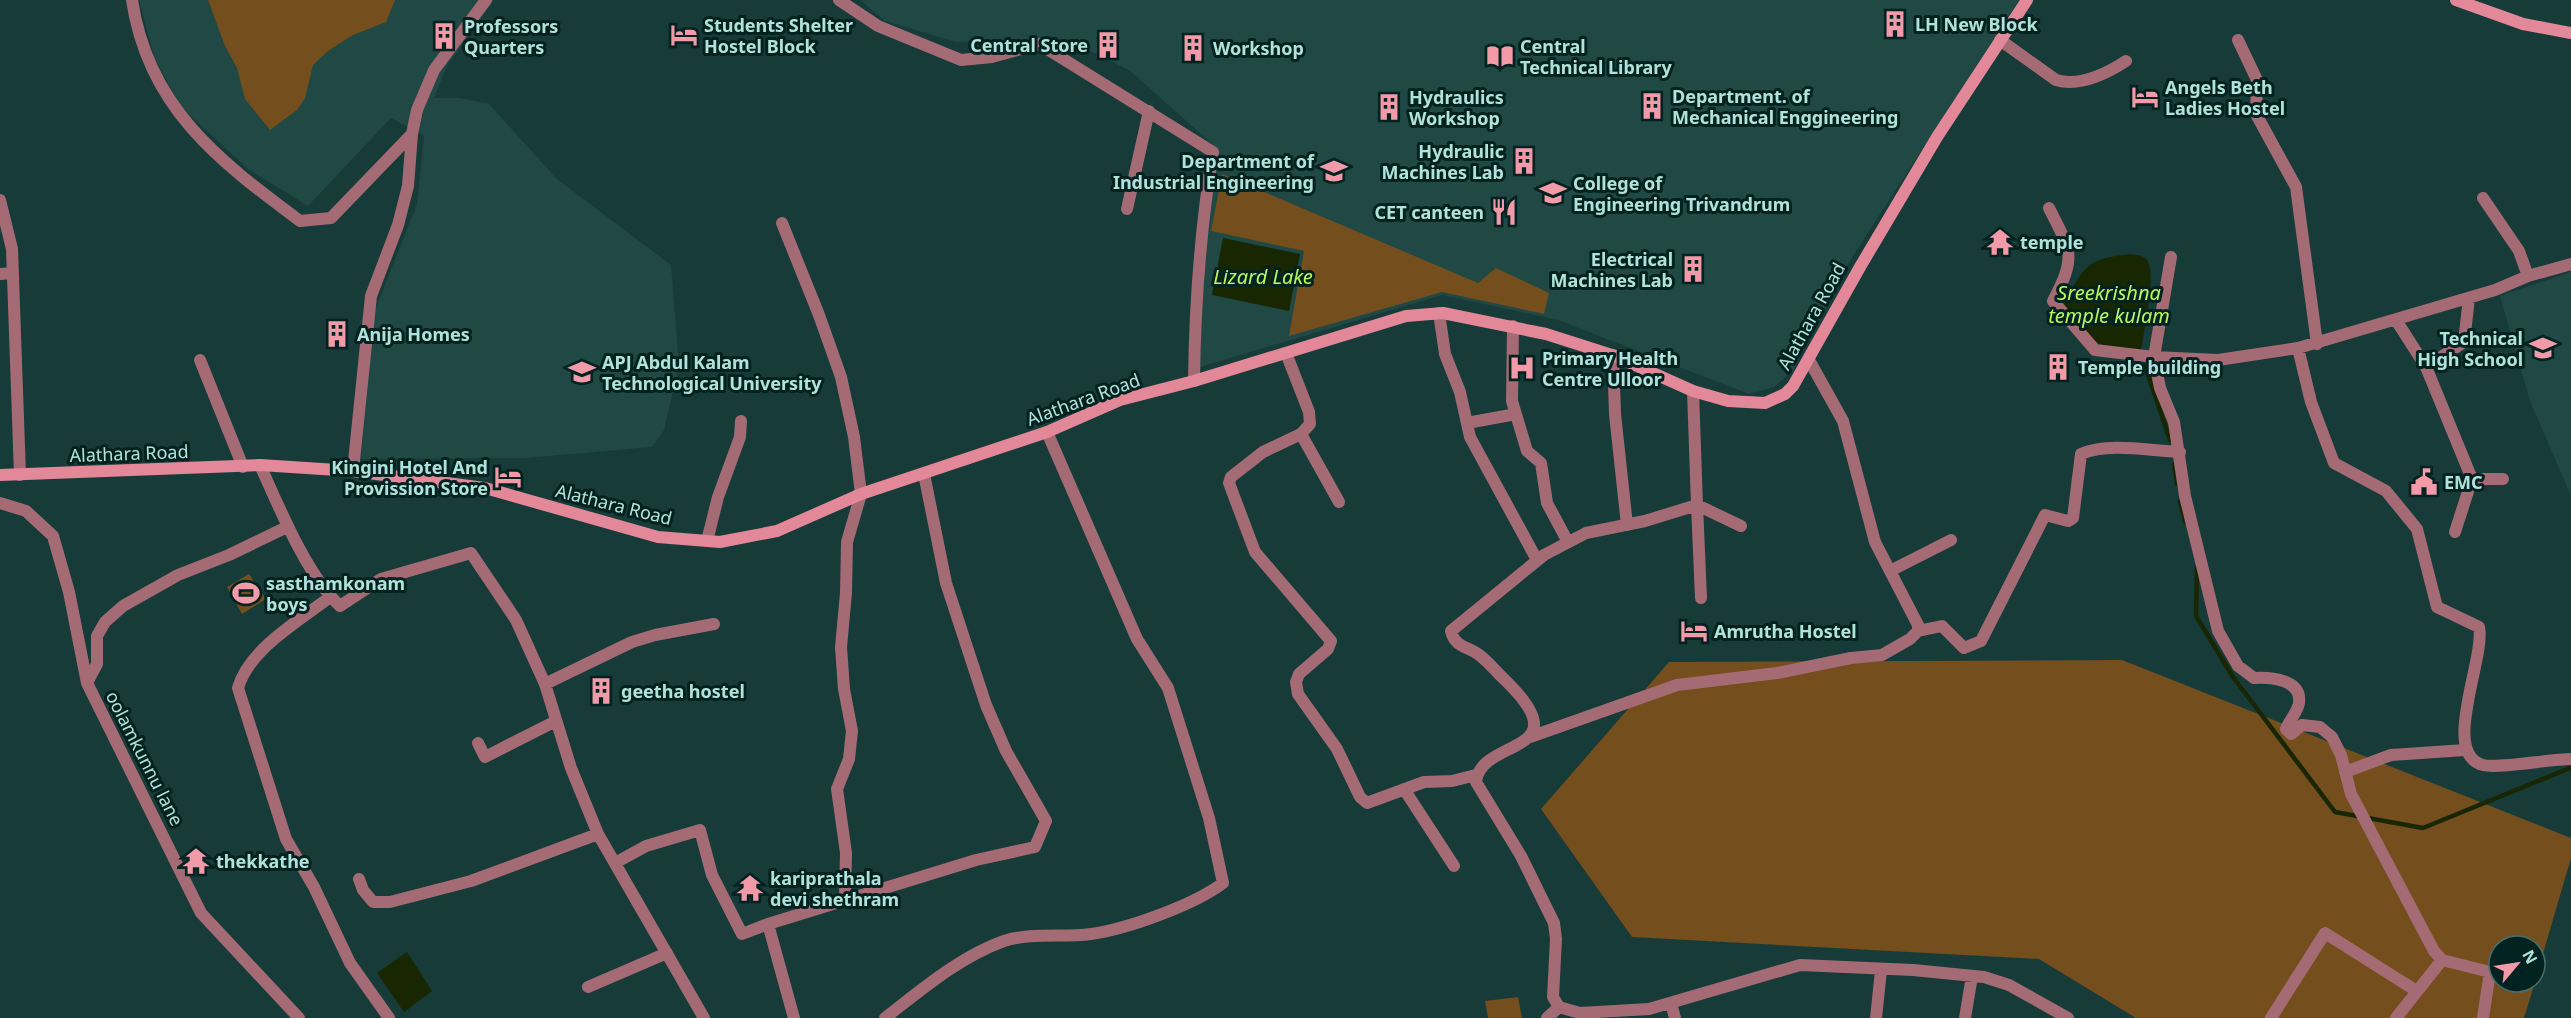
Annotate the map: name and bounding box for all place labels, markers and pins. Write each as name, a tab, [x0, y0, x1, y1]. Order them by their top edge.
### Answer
building icon: LH New Block	[1880, 9, 1910, 39]
place label: LH New Block	[1915, 12, 2038, 36]
place label: Students Shelter Hostel Block	[704, 13, 853, 58]
place label: Professors Quarters	[464, 14, 558, 59]
hotel icon: Students Shelter Hostel Block	[669, 20, 699, 50]
building icon: Professors Quarters	[429, 21, 459, 51]
building icon: Central Store	[1093, 30, 1123, 60]
place label: Central Store	[970, 33, 1088, 57]
building icon: Workshop	[1178, 33, 1208, 63]
place label: Central Technical Library	[1520, 34, 1672, 79]
place label: Workshop	[1213, 36, 1304, 60]
library icon: Central Technical Library	[1485, 41, 1515, 71]
place label: Angels Beth Ladies Hostel	[2165, 75, 2285, 120]
hotel icon: Angels Beth Ladies Hostel	[2130, 82, 2160, 112]
place label: Department. of Mechanical Enggineering	[1672, 84, 1898, 129]
place label: Hydraulics Workshop	[1409, 85, 1504, 130]
building icon: Department. of Mechanical Enggineering	[1637, 91, 1667, 121]
building icon: Hydraulics Workshop	[1374, 92, 1404, 122]
place label: Hydraulic Machines Lab	[1381, 139, 1504, 184]
building icon: Hydraulic Machines Lab	[1509, 146, 1539, 176]
place label: Department of Industrial Engineering	[1113, 149, 1315, 194]
school or university icon: Department of Industrial Engineering	[1319, 156, 1349, 186]
place label: College of Engineering Trivandrum	[1573, 171, 1790, 216]
school or university icon: College of Engineering Trivandrum	[1538, 178, 1568, 208]
restaurant icon: CET canteen	[1489, 197, 1519, 227]
place label: CET canteen	[1375, 200, 1484, 224]
temple icon: temple	[1985, 227, 2015, 257]
place label: temple	[2020, 230, 2084, 254]
place label: Electrical Machines Lab	[1550, 247, 1673, 292]
building icon: Electrical Machines Lab	[1678, 254, 1708, 284]
building icon: Anija Homes	[322, 319, 352, 349]
place label: Anija Homes	[357, 322, 470, 346]
place label: Technical High School	[2417, 326, 2523, 371]
school or university icon: Technical High School	[2528, 333, 2558, 363]
place label: Primary Health Centre Ulloor	[1542, 346, 1678, 391]
place label: APJ Abdul Kalam Technological University	[602, 350, 822, 395]
building icon: Temple building	[2043, 352, 2073, 382]
hospital icon: Primary Health Centre Ulloor	[1507, 353, 1537, 383]
place label: Temple building	[2078, 355, 2221, 379]
school or university icon: APJ Abdul Kalam Technological University	[567, 357, 597, 387]
place label: Kingini Hotel And Provission Store	[331, 455, 488, 500]
hotel icon: Kingini Hotel And Provission Store	[493, 462, 523, 492]
public building icon: EMC	[2409, 467, 2439, 497]
place label: EMC	[2444, 470, 2483, 494]
place label: sasthamkonam boys	[266, 571, 405, 616]
sports icon: sasthamkonam boys	[231, 578, 261, 608]
hotel icon: Amrutha Hostel	[1679, 616, 1709, 646]
place label: Amrutha Hostel	[1714, 619, 1857, 643]
building icon: geetha hostel	[586, 676, 616, 706]
place label: geetha hostel	[621, 679, 745, 703]
temple icon: thekkathe	[181, 846, 211, 876]
place label: thekkathe	[216, 849, 310, 873]
place label: kariprathala devi shethram	[770, 866, 899, 911]
temple icon: kariprathala devi shethram	[735, 873, 765, 903]

